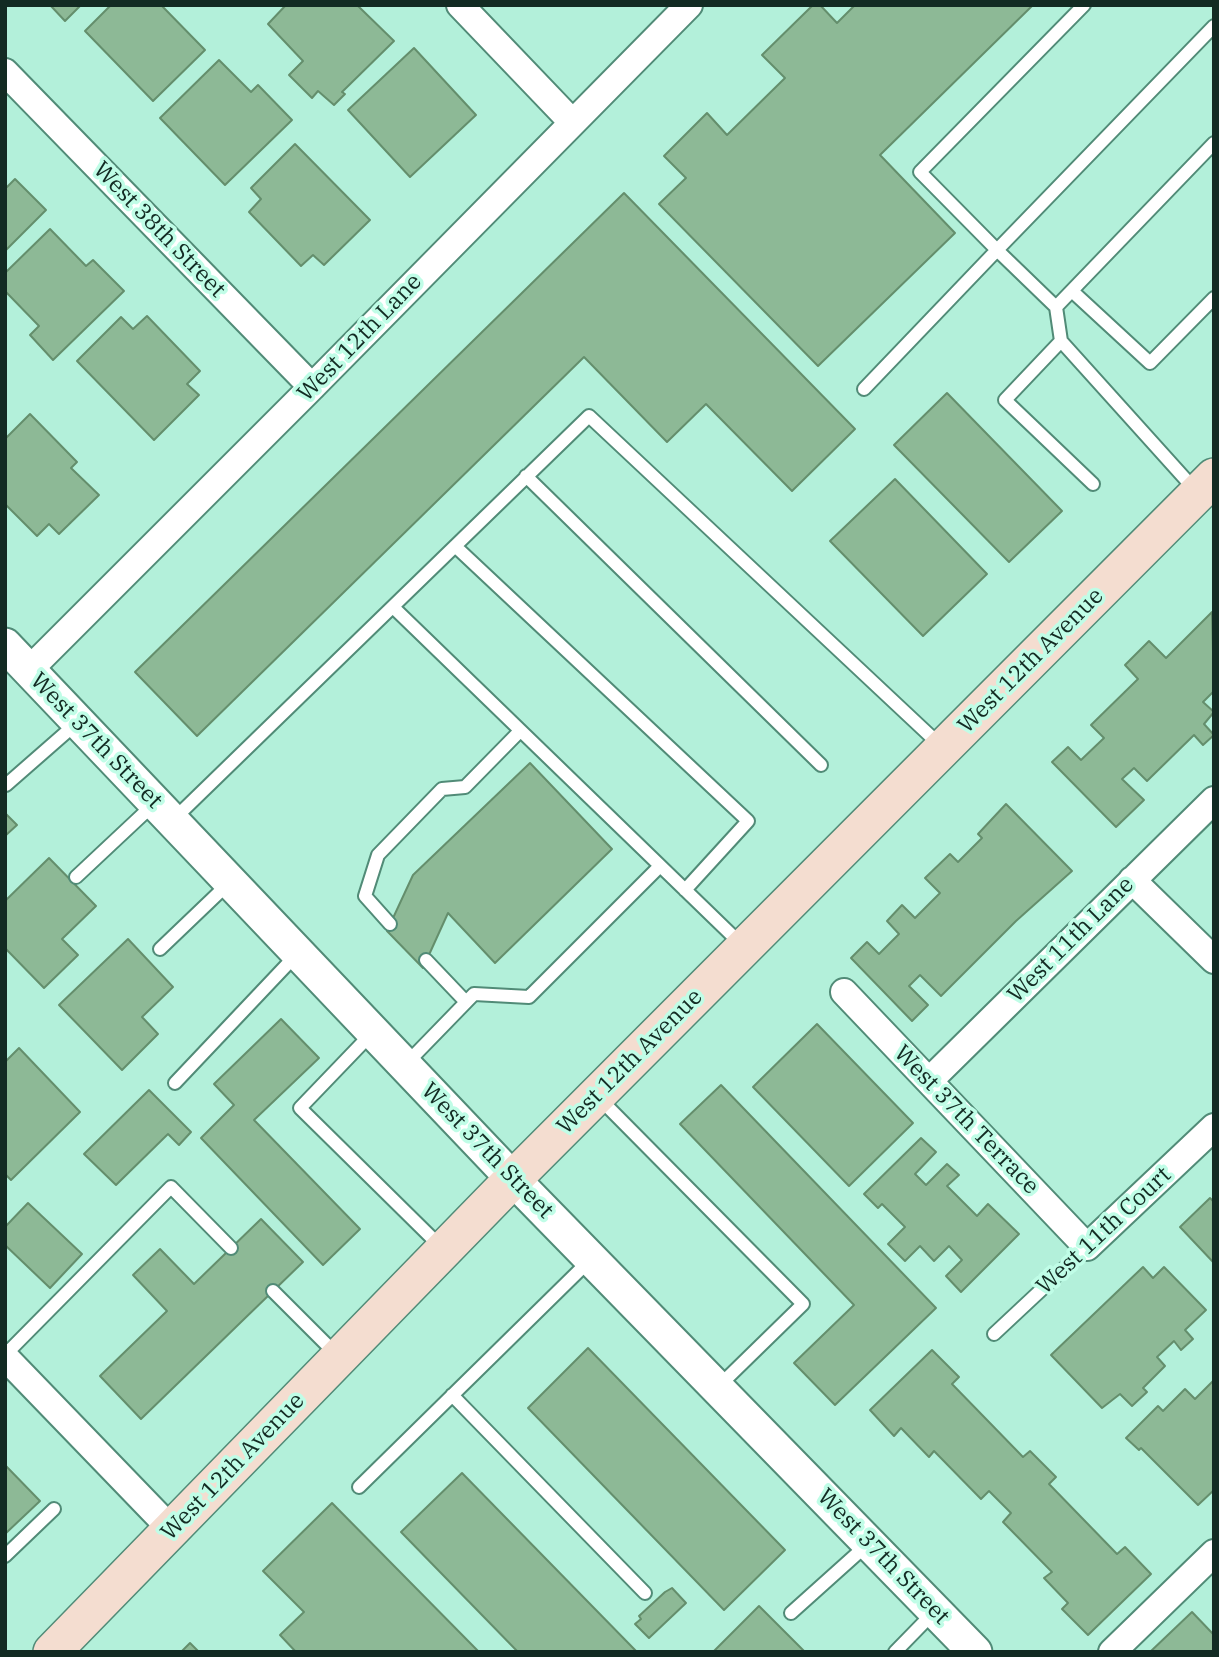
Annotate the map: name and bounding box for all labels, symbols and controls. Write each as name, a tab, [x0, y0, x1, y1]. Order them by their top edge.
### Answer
street label: West 38th Street	[87, 156, 231, 304]
street label: West 12th Lane	[292, 268, 428, 408]
street label: West 12th Avenue	[953, 583, 1109, 739]
street label: West 37th Street	[24, 667, 168, 815]
street label: West 11th Lane	[1002, 871, 1140, 1009]
street label: West 12th Avenue	[552, 984, 708, 1140]
street label: West 37th Terrace	[888, 1040, 1044, 1200]
street label: West 37th Street	[415, 1077, 559, 1225]
street label: West 11th Court	[1031, 1162, 1177, 1300]
street label: West 12th Avenue	[156, 1388, 310, 1546]
street label: West 37th Street	[811, 1483, 955, 1631]

